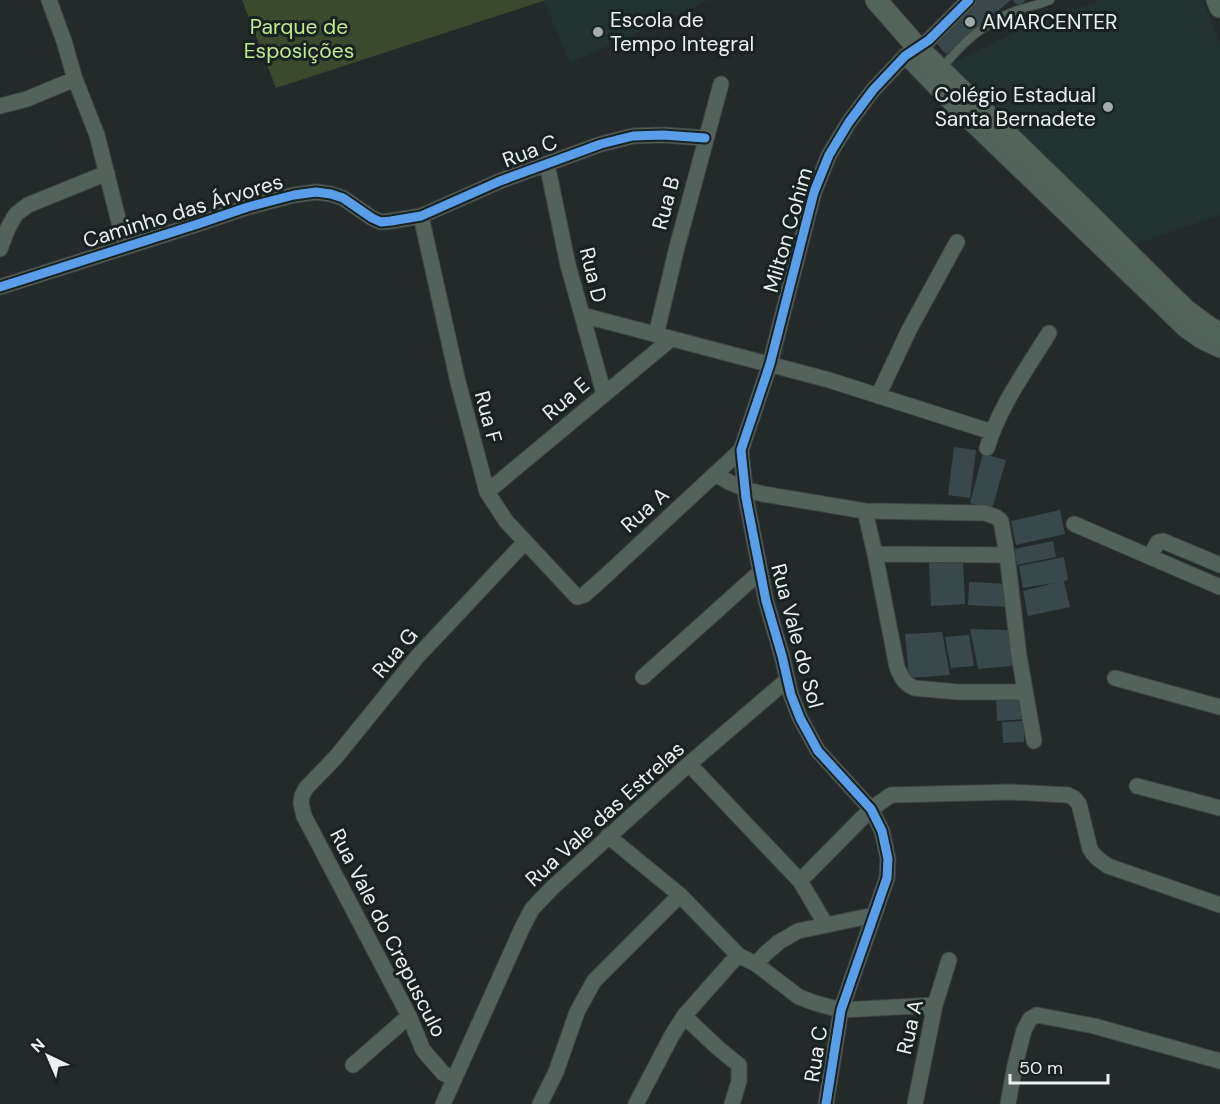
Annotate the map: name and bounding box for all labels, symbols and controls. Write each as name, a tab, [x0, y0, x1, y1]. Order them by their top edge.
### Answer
place label: Escola de Tempo Integral	[610, 6, 754, 58]
place label: AMARCENTER	[982, 8, 1118, 36]
park label: Parque de Esposições	[244, 13, 354, 65]
marker: AMARCENTER	[963, 15, 977, 29]
marker: Escola de Tempo Integral	[591, 25, 605, 39]
place label: Colégio Estadual Santa Bernadete	[934, 81, 1096, 133]
marker: Colégio Estadual Santa Bernadete	[1101, 100, 1115, 114]
street label: Rua C	[499, 128, 561, 174]
street label: Milton Cohim	[757, 164, 819, 296]
street label: Caminho das Árvores	[80, 167, 286, 255]
street label: Rua B	[645, 173, 687, 233]
street label: Rua D	[573, 244, 613, 306]
street label: Rua E	[537, 371, 595, 427]
street label: Rua F	[468, 388, 508, 446]
street label: Rua A	[615, 481, 675, 539]
street label: Rua Vale do Sol	[764, 561, 830, 711]
street label: Rua G	[366, 622, 424, 684]
street label: Rua Vale das Estrelas	[520, 735, 690, 893]
street label: Rua Vale do Crepusculo	[323, 824, 453, 1042]
street label: Rua A	[890, 997, 930, 1057]
street label: Rua C	[798, 1024, 834, 1084]
north arrow	[18, 1026, 78, 1086]
text: N	[26, 1034, 49, 1057]
scale bar	[1010, 1047, 1108, 1085]
text: 50 m	[1019, 1056, 1063, 1080]

